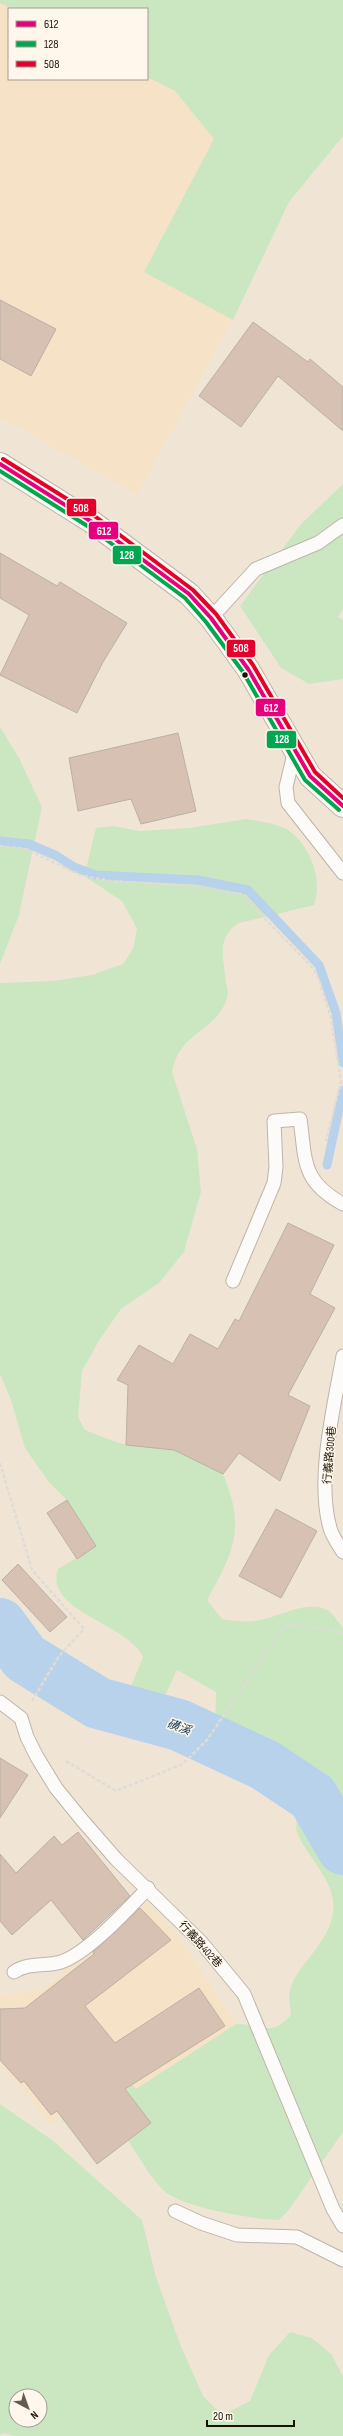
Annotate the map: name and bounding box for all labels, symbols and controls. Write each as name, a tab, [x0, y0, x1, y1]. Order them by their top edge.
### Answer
legend	[8, 8, 148, 80]
text: 612	[44, 17, 59, 32]
text: 128	[44, 37, 59, 52]
text: 508	[44, 57, 59, 72]
line badge: 508	[66, 498, 97, 517]
text: 508	[73, 502, 89, 515]
line badge: 612	[88, 521, 119, 540]
text: 612	[97, 525, 111, 538]
line badge: 128	[112, 545, 142, 565]
text: 128	[120, 549, 134, 562]
line badge: 508	[226, 639, 256, 658]
text: 508	[233, 642, 249, 655]
unlabelled marker	[240, 670, 250, 680]
line badge: 612	[255, 698, 286, 717]
text: 612	[264, 702, 278, 715]
line badge: 128	[266, 730, 297, 749]
text: 128	[275, 733, 289, 746]
street label: 行義路300巷	[320, 1425, 339, 1485]
water label: 磺溪	[165, 1716, 195, 1739]
street label: 行義路402巷	[176, 1918, 225, 1970]
north arrow	[8, 2388, 48, 2428]
scale bar	[207, 2402, 294, 2428]
text: N	[28, 2408, 41, 2422]
text: 20 m	[213, 2409, 233, 2424]

